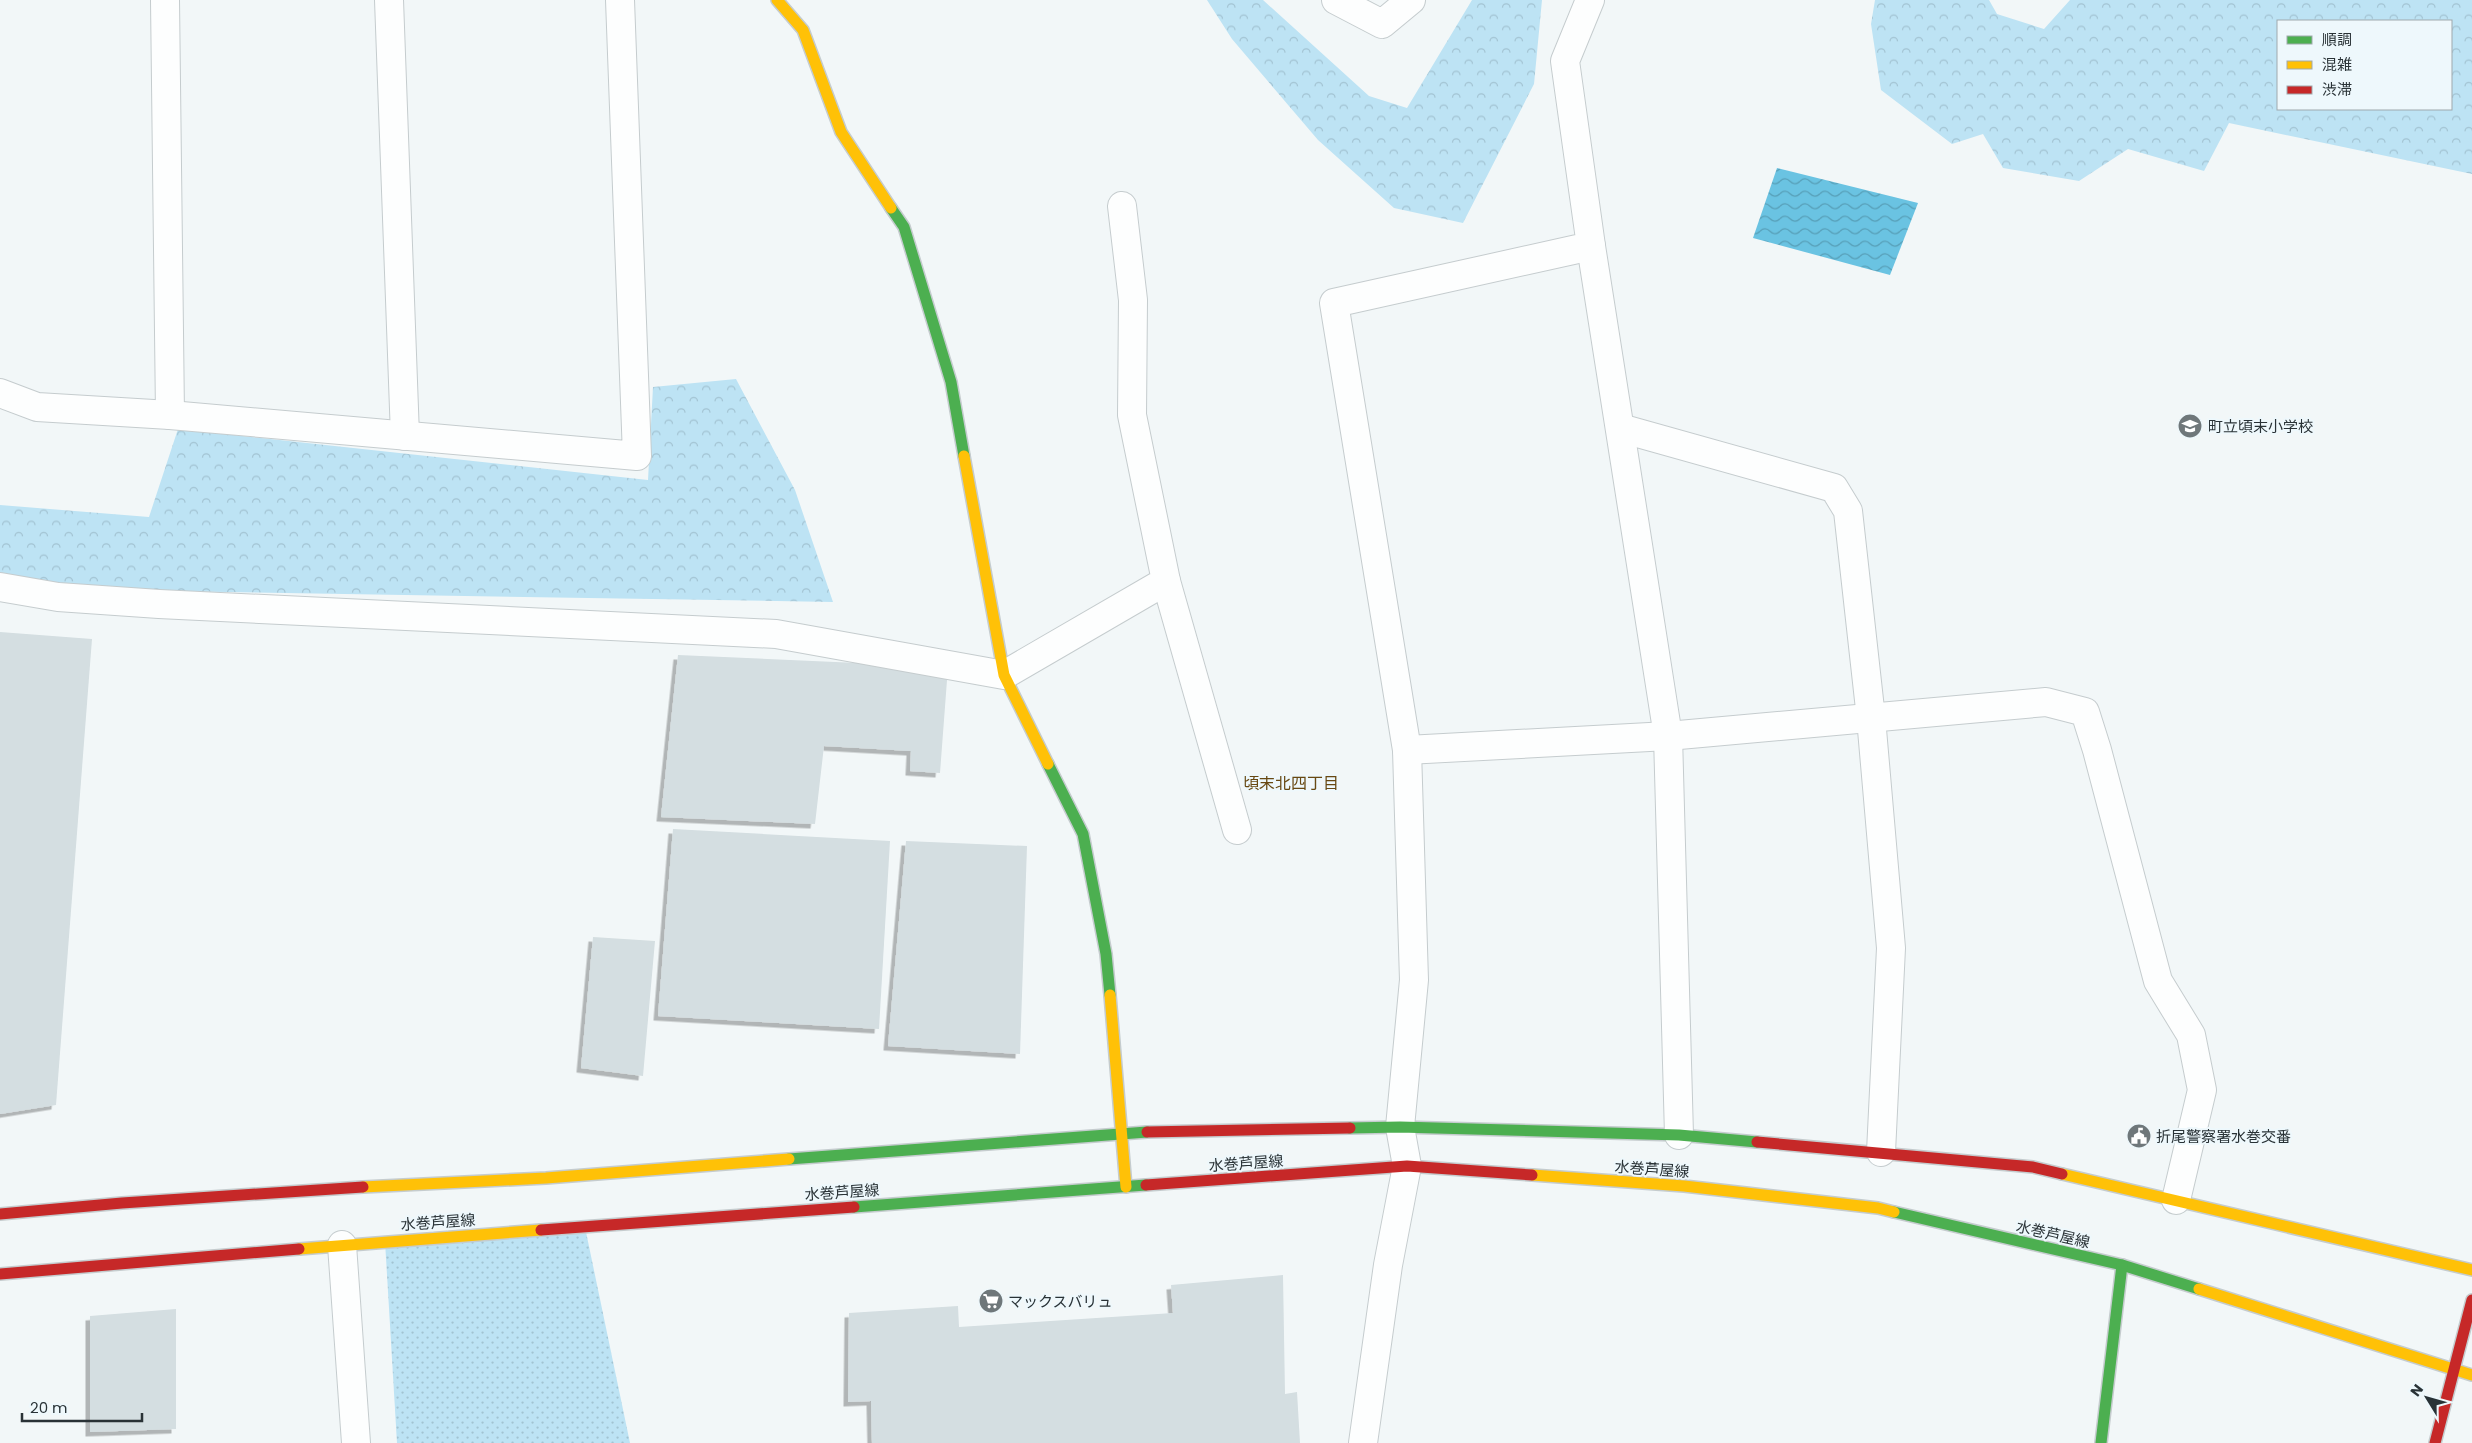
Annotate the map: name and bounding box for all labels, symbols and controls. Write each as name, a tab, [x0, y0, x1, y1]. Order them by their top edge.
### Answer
legend	[2277, 20, 2452, 110]
text: 順調	[2322, 29, 2352, 50]
text: 混雑	[2322, 54, 2352, 75]
text: 渋滞	[2322, 79, 2352, 100]
school or university icon: 町立頃末小学校	[2177, 413, 2203, 439]
place label: 町立頃末小学校	[2208, 416, 2313, 437]
district label: 頃末北四丁目	[1243, 772, 1339, 795]
public building icon: 折尾警察署水巻交番	[2126, 1123, 2152, 1149]
place label: 折尾警察署水巻交番	[2156, 1126, 2291, 1147]
street label: 水巻芦屋線	[1208, 1150, 1284, 1176]
street label: 水巻芦屋線	[1614, 1156, 1690, 1182]
street label: 水巻芦屋線	[804, 1179, 880, 1205]
street label: 水巻芦屋線	[400, 1209, 476, 1235]
street label: 水巻芦屋線	[2014, 1215, 2092, 1253]
supermarket icon: マックスバリュ	[978, 1288, 1004, 1314]
place label: マックスバリュ	[1008, 1291, 1113, 1312]
north arrow	[2402, 1373, 2452, 1423]
text: N	[2405, 1380, 2428, 1400]
scale bar	[22, 1390, 142, 1422]
text: 20 m	[30, 1397, 68, 1418]

